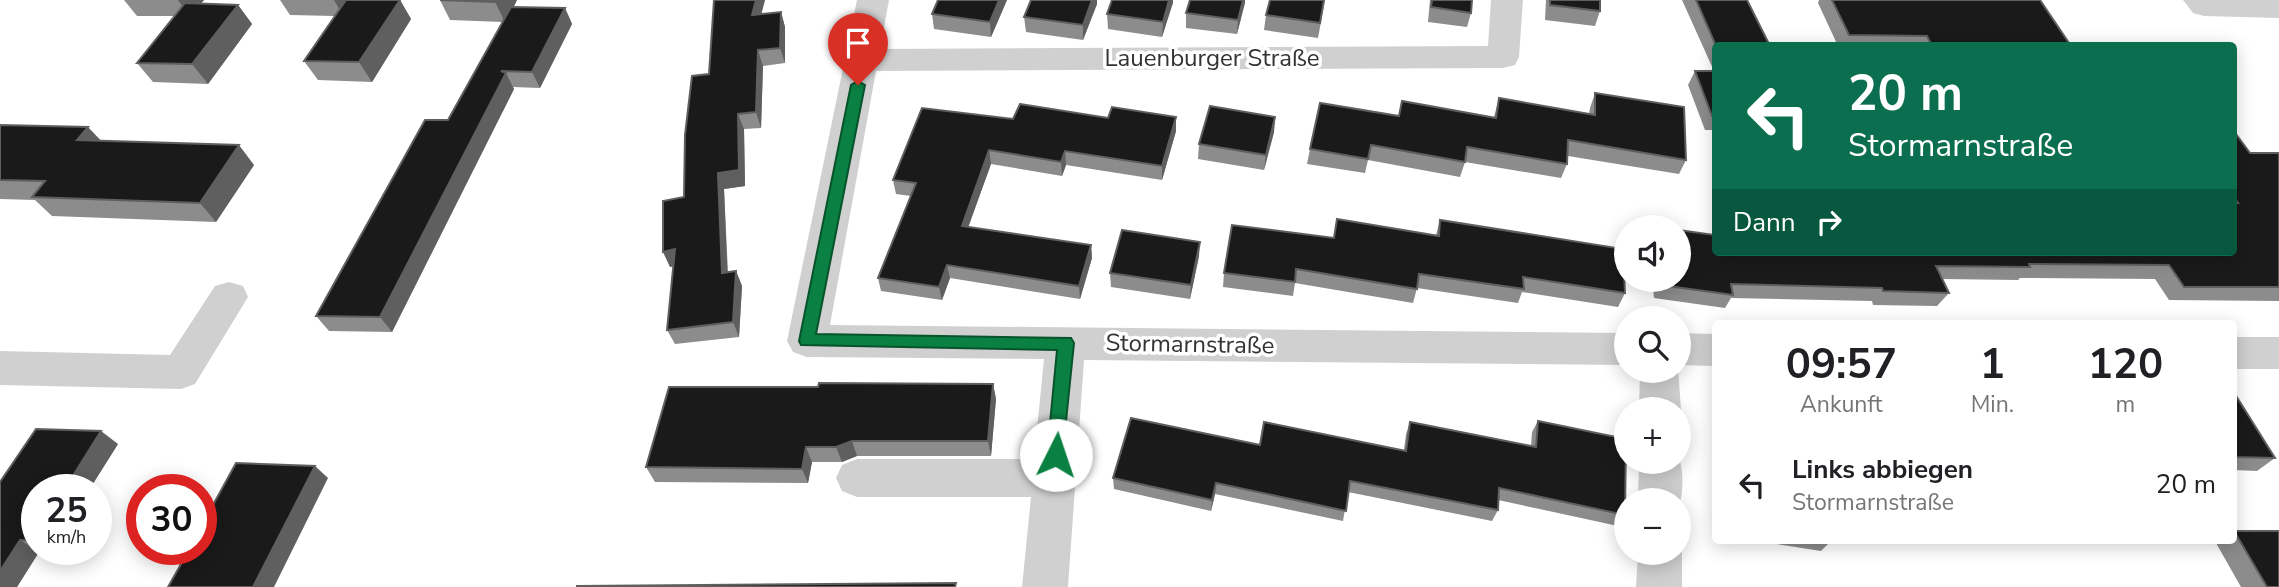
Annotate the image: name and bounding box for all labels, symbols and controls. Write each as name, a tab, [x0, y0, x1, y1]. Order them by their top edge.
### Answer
pin	[828, 13, 888, 85]
icon: arrive	[839, 24, 877, 62]
street label: Lauenburger Straße	[1105, 42, 1319, 74]
text: 20 m	[1848, 60, 1963, 127]
icon: left	[1733, 70, 1824, 161]
text: Stormarnstraße	[1848, 124, 2073, 167]
icon: right	[1810, 203, 1848, 241]
text: Dann	[1733, 205, 1796, 240]
map controls	[1614, 215, 1691, 565]
button: sound	[1614, 215, 1691, 292]
button: search	[1614, 306, 1691, 383]
street label: Stormarnstraße	[1105, 327, 1275, 361]
text: 09:57	[1786, 336, 1897, 393]
text: 1	[1980, 336, 2005, 393]
text: 120	[2088, 336, 2163, 393]
text: Ankunft	[1800, 389, 1883, 420]
text: Min.	[1971, 389, 2014, 420]
text: m	[2116, 389, 2135, 420]
button: +	[1614, 397, 1691, 474]
position arrow	[1019, 418, 1093, 492]
text: Links abbiegen	[1792, 452, 1973, 487]
icon: left	[1733, 466, 1771, 504]
text: 20 m	[2156, 467, 2216, 502]
speed limit sign: 30	[126, 474, 217, 565]
text: 25	[45, 487, 88, 534]
text: Stormarnstraße	[1792, 487, 1954, 518]
button: −	[1614, 488, 1691, 565]
text: km/h	[47, 525, 86, 549]

